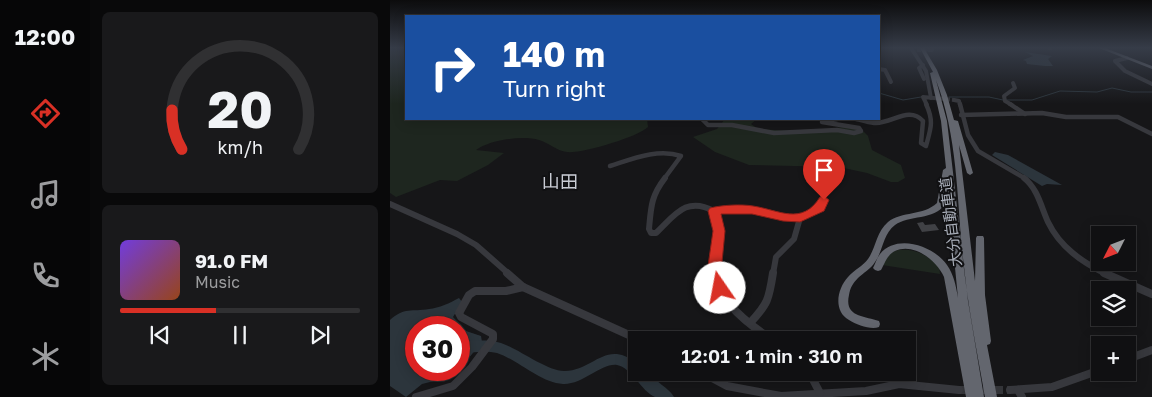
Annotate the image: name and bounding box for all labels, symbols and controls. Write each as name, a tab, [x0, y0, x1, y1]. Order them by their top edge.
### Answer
text: 12:00	[15, 23, 75, 50]
text: 140 m	[503, 33, 605, 75]
icon: right	[420, 35, 485, 100]
text: Turn right	[503, 75, 606, 102]
text: 20	[207, 77, 273, 139]
icon: directions	[28, 96, 63, 131]
text: km/h	[217, 136, 263, 158]
pin	[803, 149, 845, 200]
icon: arrive	[810, 156, 838, 184]
district label: 山田	[542, 170, 578, 192]
street label: 大分自動車道	[936, 176, 964, 268]
icon: music	[28, 177, 63, 212]
north arrow	[1091, 226, 1136, 271]
map controls	[1091, 226, 1136, 381]
text: 91.0 FM	[195, 249, 268, 272]
icon: phone	[28, 258, 63, 293]
position arrow	[693, 261, 745, 313]
text: Music	[195, 272, 240, 292]
button: layers	[1091, 281, 1136, 326]
speed limit sign: 30	[405, 316, 470, 381]
icon: previous	[146, 321, 174, 349]
icon: pause	[226, 321, 254, 349]
icon: next	[306, 321, 334, 349]
button: +	[1091, 336, 1136, 381]
icon: climate	[28, 339, 63, 374]
text: 12:01 · 1 min · 310 m	[681, 344, 863, 367]

